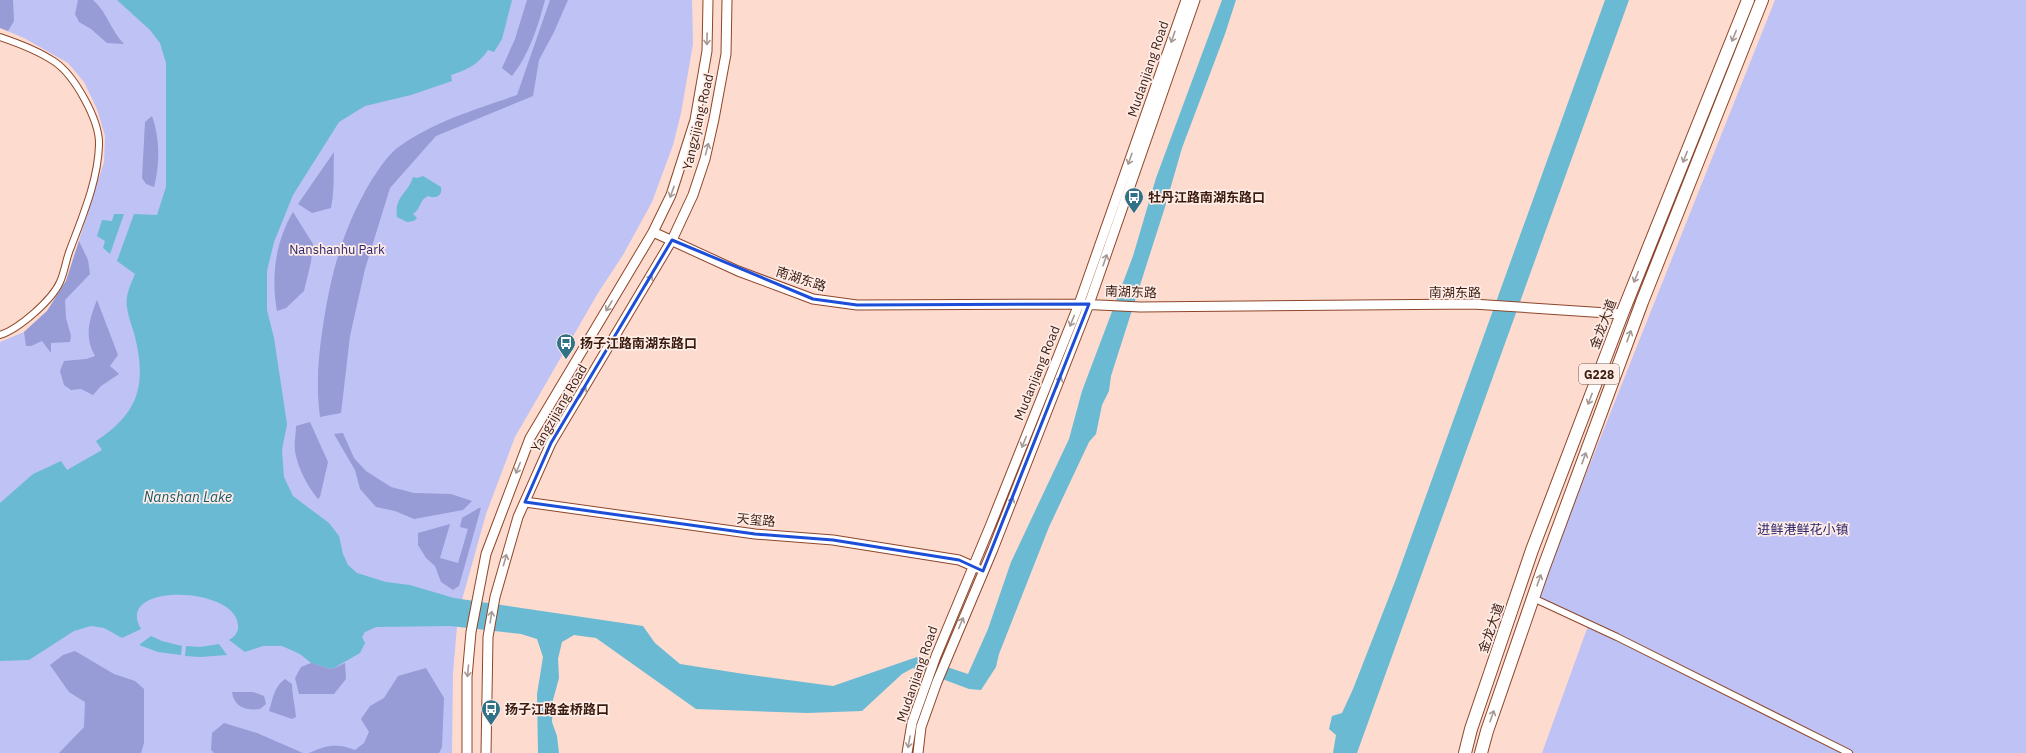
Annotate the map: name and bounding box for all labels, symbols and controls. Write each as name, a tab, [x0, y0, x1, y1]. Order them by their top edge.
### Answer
street label: Mudanjiang Road	[1124, 19, 1172, 119]
one-way arrow	[1168, 30, 1176, 42]
one-way arrow	[1729, 30, 1737, 42]
one-way arrow	[703, 32, 711, 45]
street label: Yangzijiang Road	[679, 72, 717, 172]
one-way arrow	[704, 142, 711, 155]
one-way arrow	[1681, 150, 1688, 162]
one-way arrow	[1125, 153, 1133, 165]
one-way arrow	[667, 186, 675, 198]
bus stop icon: 牡丹江路南湖东路口	[1123, 186, 1145, 214]
place label: 牡丹江路南湖东路口	[1148, 189, 1265, 206]
park label: Nanshanhu Park	[289, 241, 385, 258]
one-way arrow	[1101, 255, 1109, 267]
street label: 南湖东路	[774, 263, 828, 295]
one-way arrow	[1632, 271, 1640, 283]
one-way arrow	[645, 274, 653, 286]
street label: 南湖东路	[1105, 283, 1157, 301]
street label: 南湖东路	[1429, 284, 1481, 301]
street label: 金龙大道	[1586, 297, 1620, 351]
one-way arrow	[605, 300, 613, 312]
one-way arrow	[1068, 315, 1075, 327]
street label: Mudanjiang Road	[1010, 323, 1064, 423]
one-way arrow	[1626, 330, 1634, 342]
bus stop icon: 扬子江路南湖东路口	[555, 332, 577, 360]
place label: 扬子江路南湖东路口	[580, 335, 697, 352]
street label: Yangzijiang Road	[527, 361, 591, 455]
road number: G228	[1579, 364, 1619, 384]
one-way arrow	[1055, 377, 1063, 389]
one-way arrow	[579, 387, 587, 398]
one-way arrow	[1585, 392, 1593, 404]
one-way arrow	[1020, 436, 1027, 448]
one-way arrow	[1581, 452, 1589, 464]
one-way arrow	[514, 461, 522, 473]
water label: Nanshan Lake	[144, 488, 232, 506]
one-way arrow	[1007, 497, 1015, 509]
street label: 天玺路	[736, 510, 776, 530]
park label: 进鲜港鲜花小镇	[1757, 521, 1849, 538]
one-way arrow	[502, 553, 509, 566]
one-way arrow	[1536, 574, 1544, 586]
street label: 金龙大道	[1474, 601, 1508, 655]
one-way arrow	[488, 611, 496, 624]
one-way arrow	[958, 617, 965, 629]
street label: Mudanjiang Road	[893, 624, 941, 724]
one-way arrow	[464, 664, 472, 677]
bus stop icon: 扬子江路金桥路口	[480, 698, 502, 726]
place label: 扬子江路金桥路口	[505, 701, 609, 718]
one-way arrow	[1489, 710, 1497, 722]
one-way arrow	[905, 735, 913, 748]

